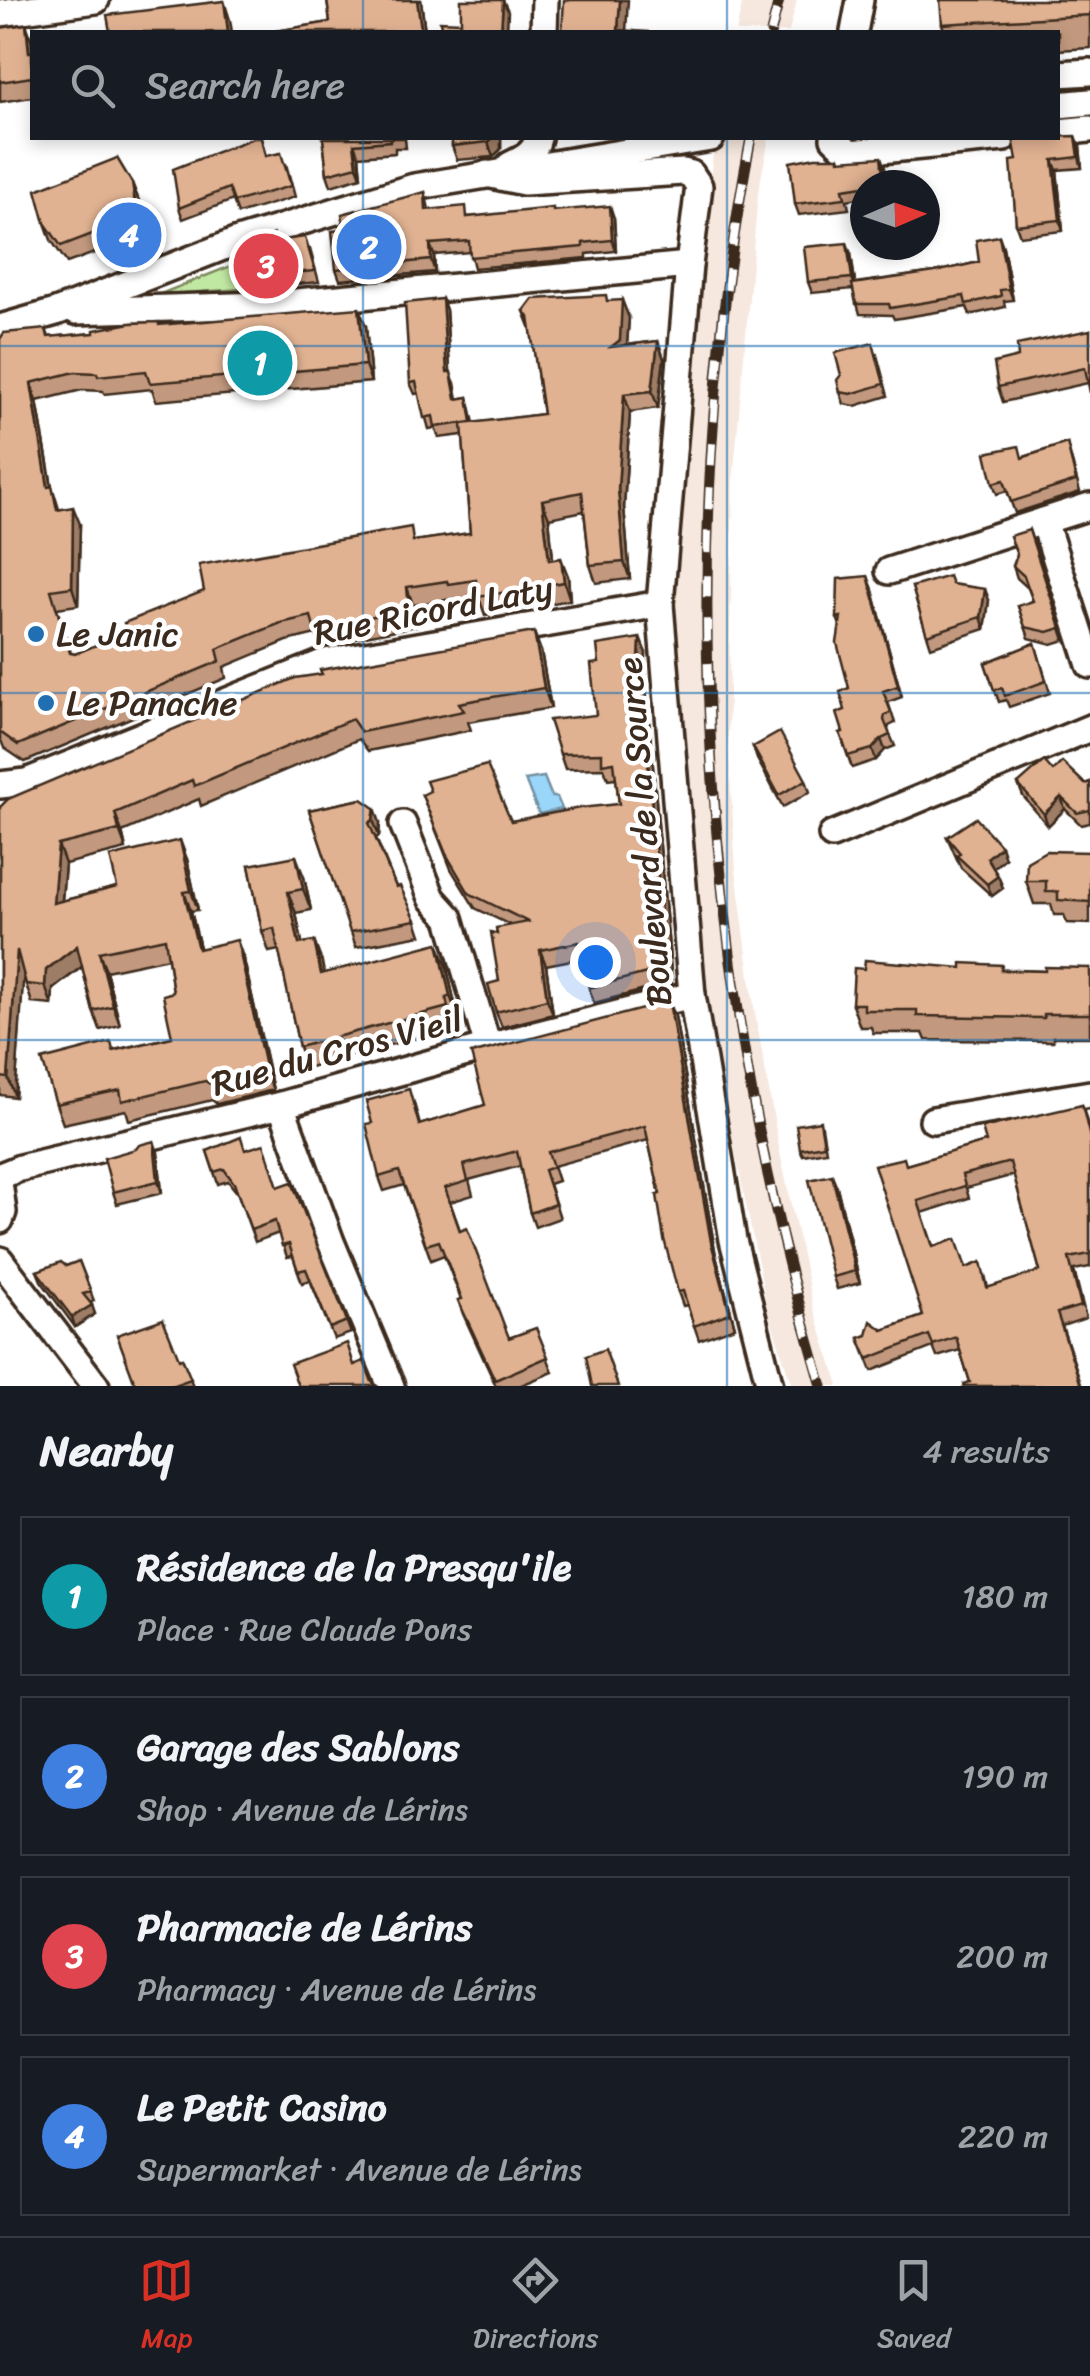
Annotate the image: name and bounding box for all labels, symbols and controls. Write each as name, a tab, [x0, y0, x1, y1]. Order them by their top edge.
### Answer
search box	[30, 30, 1060, 140]
text: Search here	[145, 52, 345, 119]
icon: search	[65, 58, 120, 113]
north arrow	[850, 170, 940, 260]
pin: 4	[96, 198, 162, 272]
pin: 2	[336, 210, 402, 284]
pin: 3	[234, 228, 298, 304]
pin: 1	[228, 326, 292, 400]
street label: Rue Ricord Laty	[308, 556, 559, 664]
place label: Le Janic	[56, 603, 179, 665]
marker: Le Janic	[25, 623, 47, 645]
street label: Boulevard de la Source	[598, 655, 690, 1009]
place label: Le Panache	[66, 672, 238, 734]
marker: Le Panache	[35, 692, 57, 714]
your location	[570, 937, 621, 988]
street label: Rue du Cros Vieil	[204, 987, 471, 1114]
text: Nearby	[40, 1414, 173, 1488]
text: 4 results	[922, 1423, 1050, 1480]
text: Résidence de la Presqu'ile	[137, 1534, 571, 1601]
text: 1	[68, 1568, 81, 1625]
text: 180 m	[962, 1568, 1048, 1625]
text: Place · Rue Claude Pons	[137, 1601, 472, 1658]
text: Garage des Sablons	[137, 1714, 460, 1781]
text: 2	[65, 1748, 84, 1805]
text: 190 m	[962, 1748, 1048, 1805]
text: Shop · Avenue de Lérins	[137, 1781, 468, 1838]
text: Pharmacie de Lérins	[137, 1894, 472, 1961]
text: 3	[66, 1928, 83, 1985]
text: 200 m	[956, 1928, 1048, 1985]
text: Pharmacy · Avenue de Lérins	[137, 1961, 536, 2018]
text: Le Petit Casino	[137, 2074, 387, 2141]
text: 4	[64, 2108, 85, 2165]
text: 220 m	[958, 2108, 1048, 2165]
text: Supermarket · Avenue de Lérins	[137, 2141, 582, 2198]
tab: Map	[139, 2253, 194, 2362]
tab: Directions	[473, 2253, 598, 2362]
tab: Saved	[877, 2253, 951, 2362]

